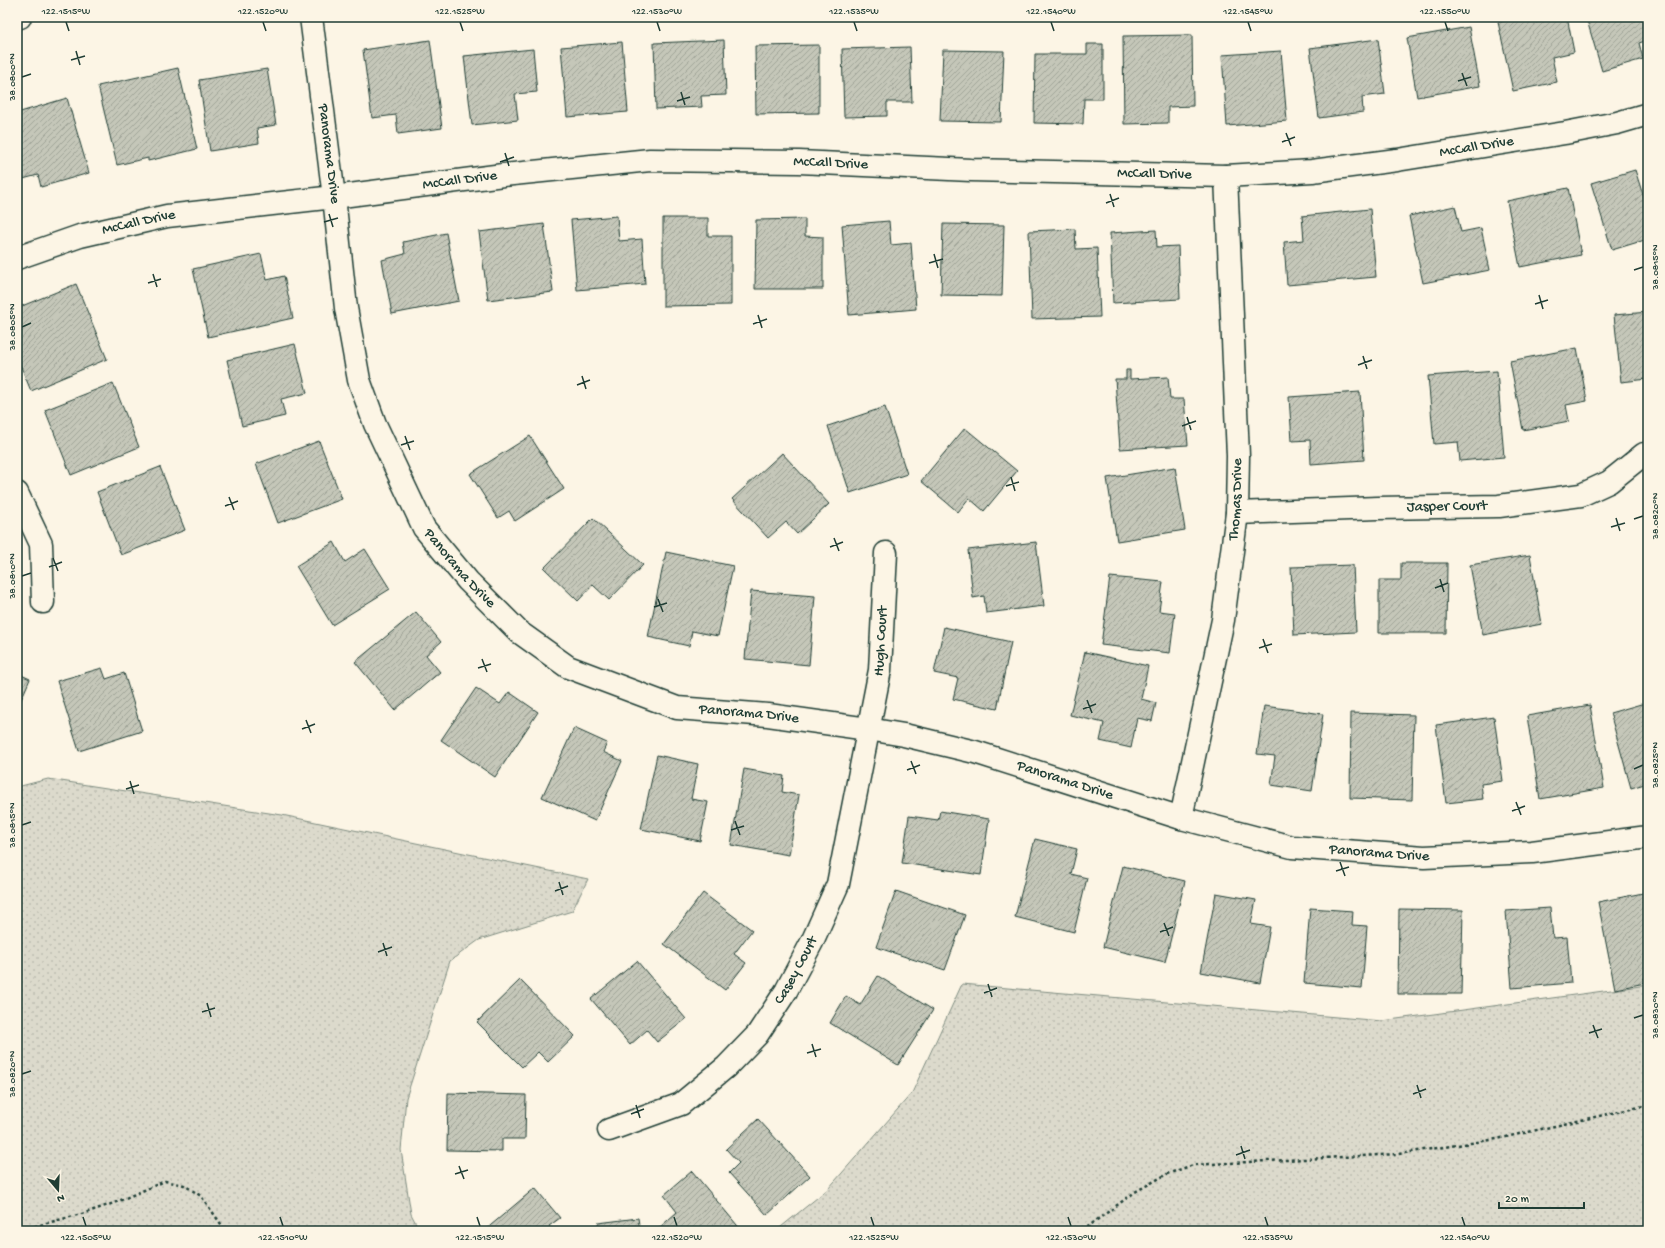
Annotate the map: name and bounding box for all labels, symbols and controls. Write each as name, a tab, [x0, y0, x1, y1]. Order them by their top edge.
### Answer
text: 122.1515°W	[41, 6, 91, 18]
text: 122.1520°W	[237, 6, 288, 18]
text: 122.1525°W	[434, 6, 485, 18]
text: 122.1530°W	[631, 6, 683, 18]
text: 122.1535°W	[828, 6, 879, 18]
text: 122.1540°W	[1025, 6, 1076, 18]
text: 122.1545°W	[1222, 6, 1273, 18]
text: 122.1550°W	[1419, 6, 1471, 18]
text: 38.0800°N	[7, 53, 19, 102]
street label: Panorama Drive	[313, 102, 344, 205]
street label: McCall Drive	[1438, 132, 1515, 162]
street label: McCall Drive	[793, 153, 869, 174]
street label: McCall Drive	[1117, 164, 1192, 184]
street label: McCall Drive	[422, 167, 498, 194]
street label: McCall Drive	[100, 206, 177, 240]
text: 38.0815°N	[1650, 244, 1662, 291]
text: 38.0805°N	[7, 303, 19, 351]
street label: Thomas Drive	[1224, 458, 1247, 542]
text: 38.0820°N	[1650, 492, 1662, 540]
street label: Jasper Court	[1407, 497, 1489, 517]
street label: Panorama Drive	[419, 524, 499, 612]
text: 38.0810°N	[7, 553, 19, 600]
street label: Hugh Court	[870, 604, 892, 678]
street label: Panorama Drive	[697, 701, 800, 728]
text: 38.0825°N	[1650, 741, 1662, 789]
street label: Panorama Drive	[1013, 757, 1116, 805]
text: 38.0815°N	[7, 802, 19, 849]
street label: Panorama Drive	[1327, 841, 1430, 866]
street label: Casey Court	[770, 932, 823, 1008]
text: 38.0830°N	[1650, 991, 1662, 1039]
text: 38.0820°N	[7, 1050, 19, 1098]
north arrow	[38, 1170, 78, 1210]
scale bar	[1499, 1184, 1584, 1210]
text: N	[55, 1191, 66, 1204]
text: 20 m	[1505, 1193, 1530, 1207]
text: 122.1505°W	[60, 1232, 112, 1244]
text: 122.1510°W	[258, 1232, 308, 1244]
text: 122.1515°W	[455, 1232, 505, 1244]
text: 122.1520°W	[651, 1232, 702, 1244]
text: 122.1525°W	[848, 1232, 899, 1244]
text: 122.1530°W	[1045, 1232, 1097, 1244]
text: 122.1535°W	[1242, 1232, 1293, 1244]
text: 122.1540°W	[1439, 1232, 1490, 1244]

